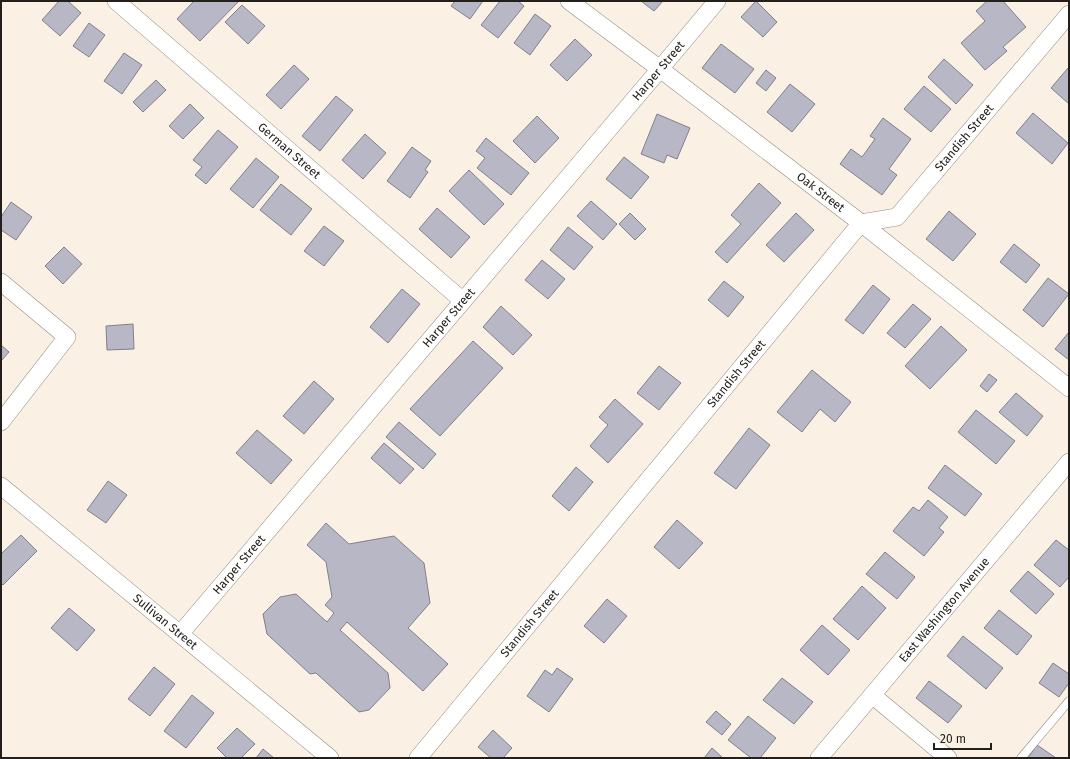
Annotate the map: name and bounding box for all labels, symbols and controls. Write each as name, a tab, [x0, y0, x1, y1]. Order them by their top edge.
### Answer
street label: Harper Street	[629, 38, 688, 103]
street label: Standish Street	[932, 101, 997, 174]
street label: German Street	[255, 120, 324, 182]
street label: Oak Street	[794, 169, 848, 215]
street label: Harper Street	[420, 285, 478, 350]
street label: Standish Street	[704, 337, 769, 410]
street label: Harper Street	[210, 532, 268, 597]
street label: East Washington Avenue	[896, 555, 992, 665]
street label: Standish Street	[498, 586, 562, 660]
street label: Sullivan Street	[130, 591, 201, 653]
scale bar	[934, 725, 991, 751]
text: 20 m	[940, 732, 966, 746]

